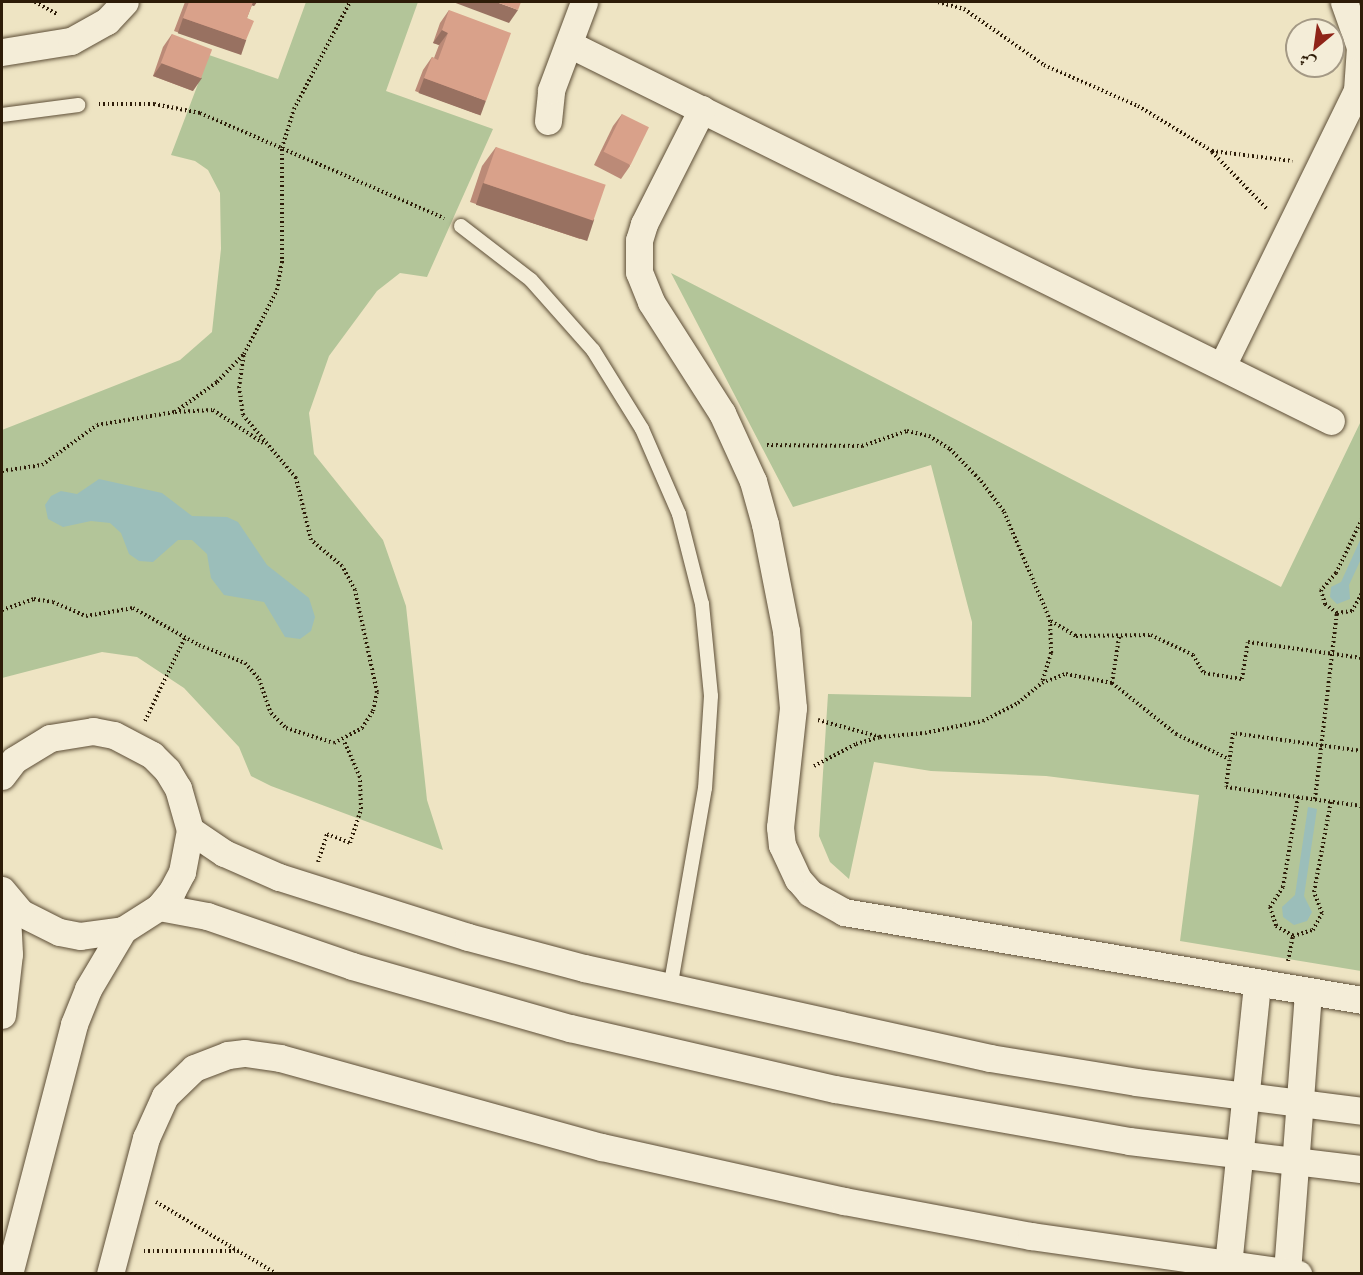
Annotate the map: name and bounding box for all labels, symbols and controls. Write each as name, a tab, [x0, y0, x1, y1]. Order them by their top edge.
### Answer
north arrow	[1285, 18, 1345, 78]
text: ش	[1294, 48, 1320, 76]

